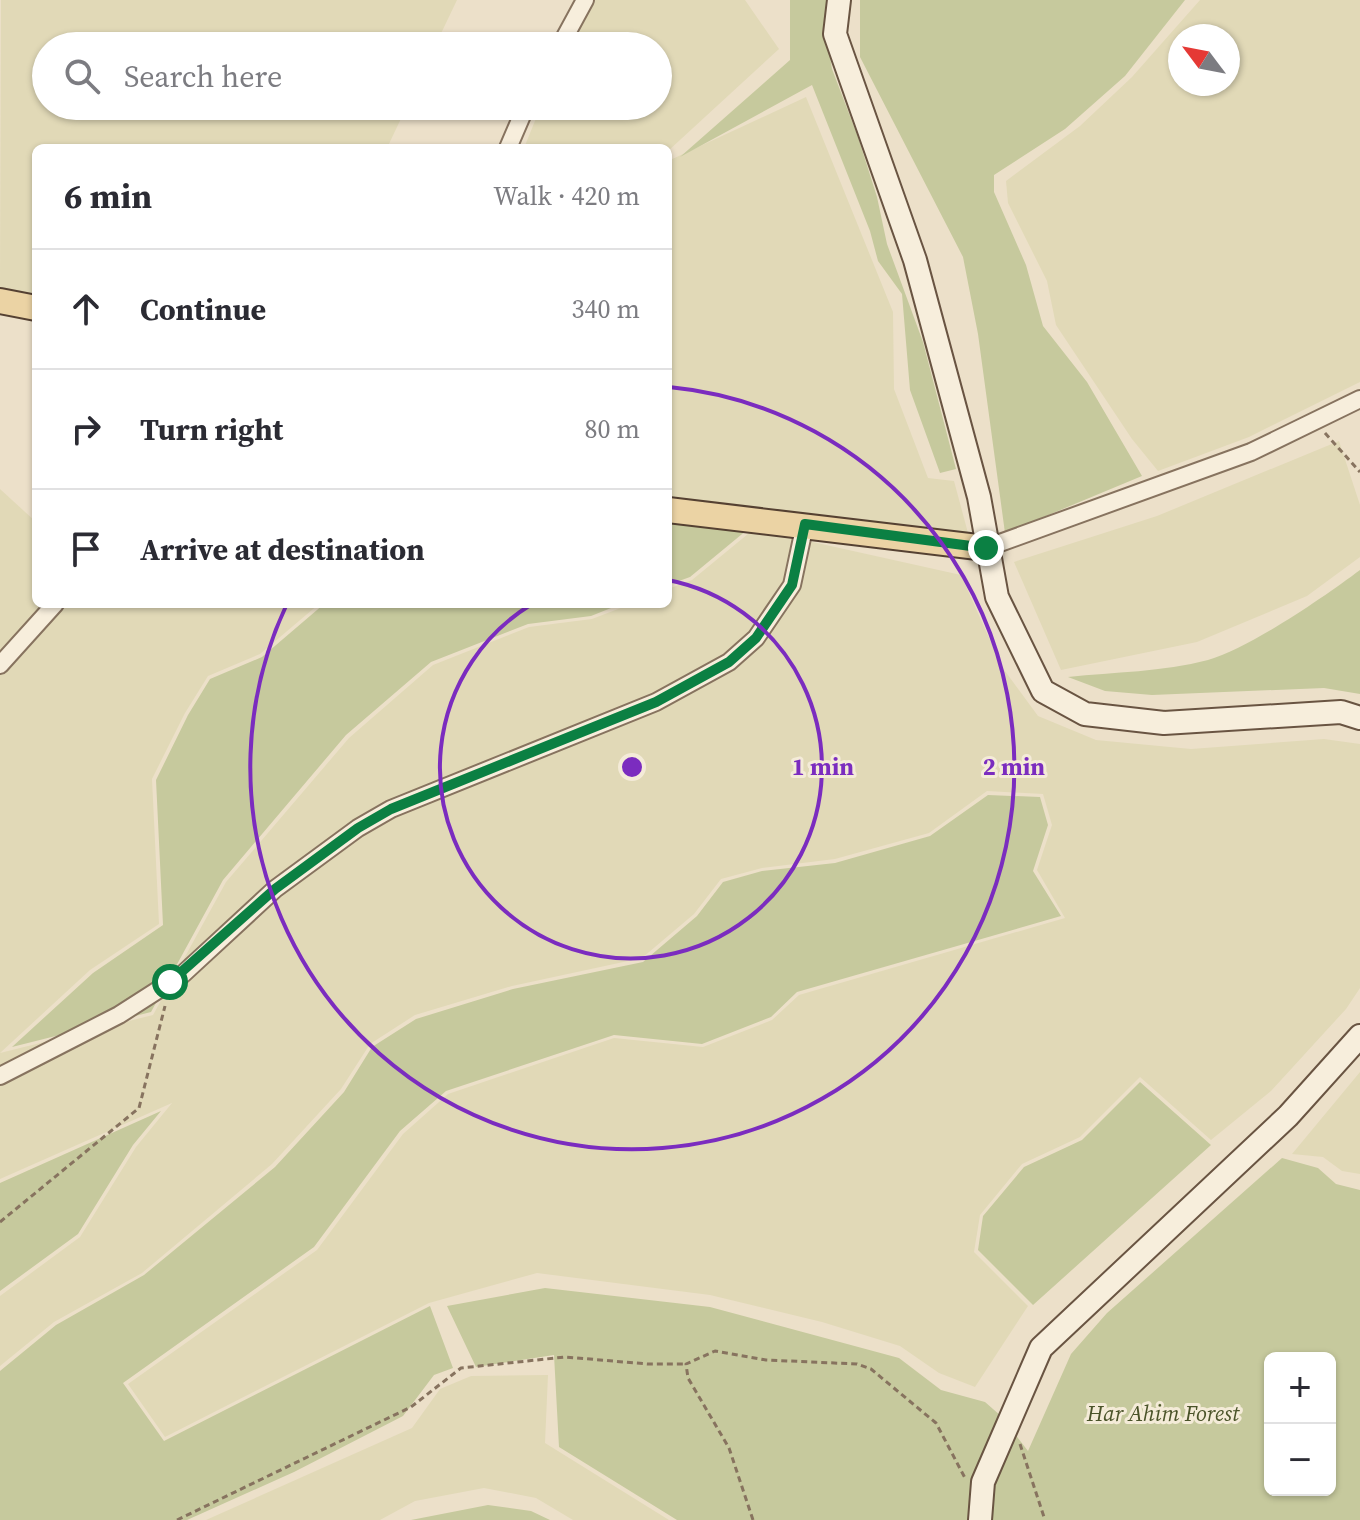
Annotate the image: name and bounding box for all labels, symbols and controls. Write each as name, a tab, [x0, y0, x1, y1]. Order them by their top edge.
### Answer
north arrow	[1168, 24, 1240, 96]
search box	[32, 32, 672, 120]
icon: search	[60, 54, 104, 98]
text: Search here	[124, 56, 282, 97]
text: 6 min	[64, 173, 152, 219]
text: Walk · 420 m	[493, 178, 640, 214]
icon: ahead	[64, 287, 108, 331]
text: Continue	[140, 289, 266, 330]
text: 340 m	[572, 291, 640, 327]
icon: right	[64, 407, 108, 451]
text: Turn right	[140, 409, 283, 450]
text: 80 m	[585, 411, 640, 447]
icon: arrive	[64, 527, 108, 571]
text: Arrive at destination	[140, 529, 425, 570]
route end	[968, 530, 1004, 566]
text: 1 min	[792, 750, 854, 783]
text: 2 min	[983, 750, 1045, 783]
centre of rings	[618, 753, 646, 781]
route start	[152, 964, 188, 1000]
map controls	[1264, 1352, 1336, 1496]
button: +	[1264, 1352, 1336, 1424]
park label: Har Ahim Forest	[1086, 1398, 1240, 1428]
button: −	[1264, 1424, 1336, 1496]

